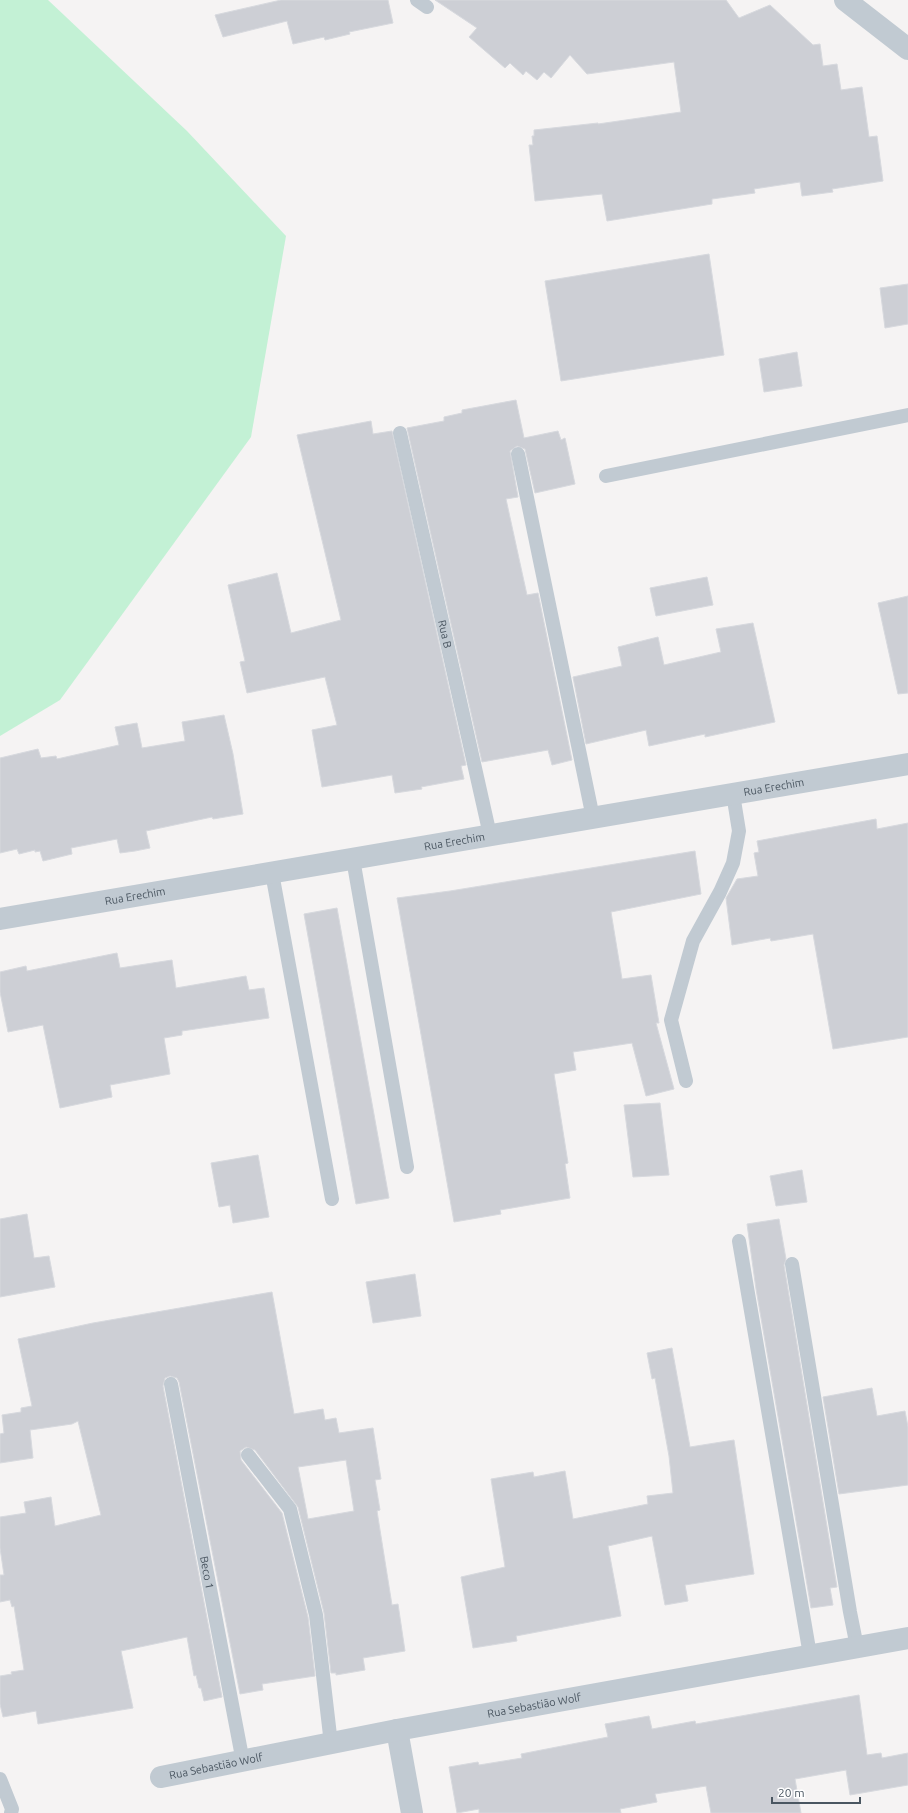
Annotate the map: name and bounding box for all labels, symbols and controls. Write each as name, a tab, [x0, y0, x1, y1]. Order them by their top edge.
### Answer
street label: Rua B	[436, 619, 454, 649]
street label: Rua Erechim	[743, 776, 805, 798]
street label: Rua Erechim	[423, 830, 486, 853]
street label: Rua Erechim	[104, 885, 166, 907]
street label: Beco 1	[198, 1555, 216, 1590]
street label: Rua Sebastião Wolf	[486, 1691, 583, 1720]
street label: Rua Sebastião Wolf	[168, 1751, 265, 1781]
scale bar	[772, 1779, 860, 1805]
text: 20 m	[778, 1786, 805, 1799]

